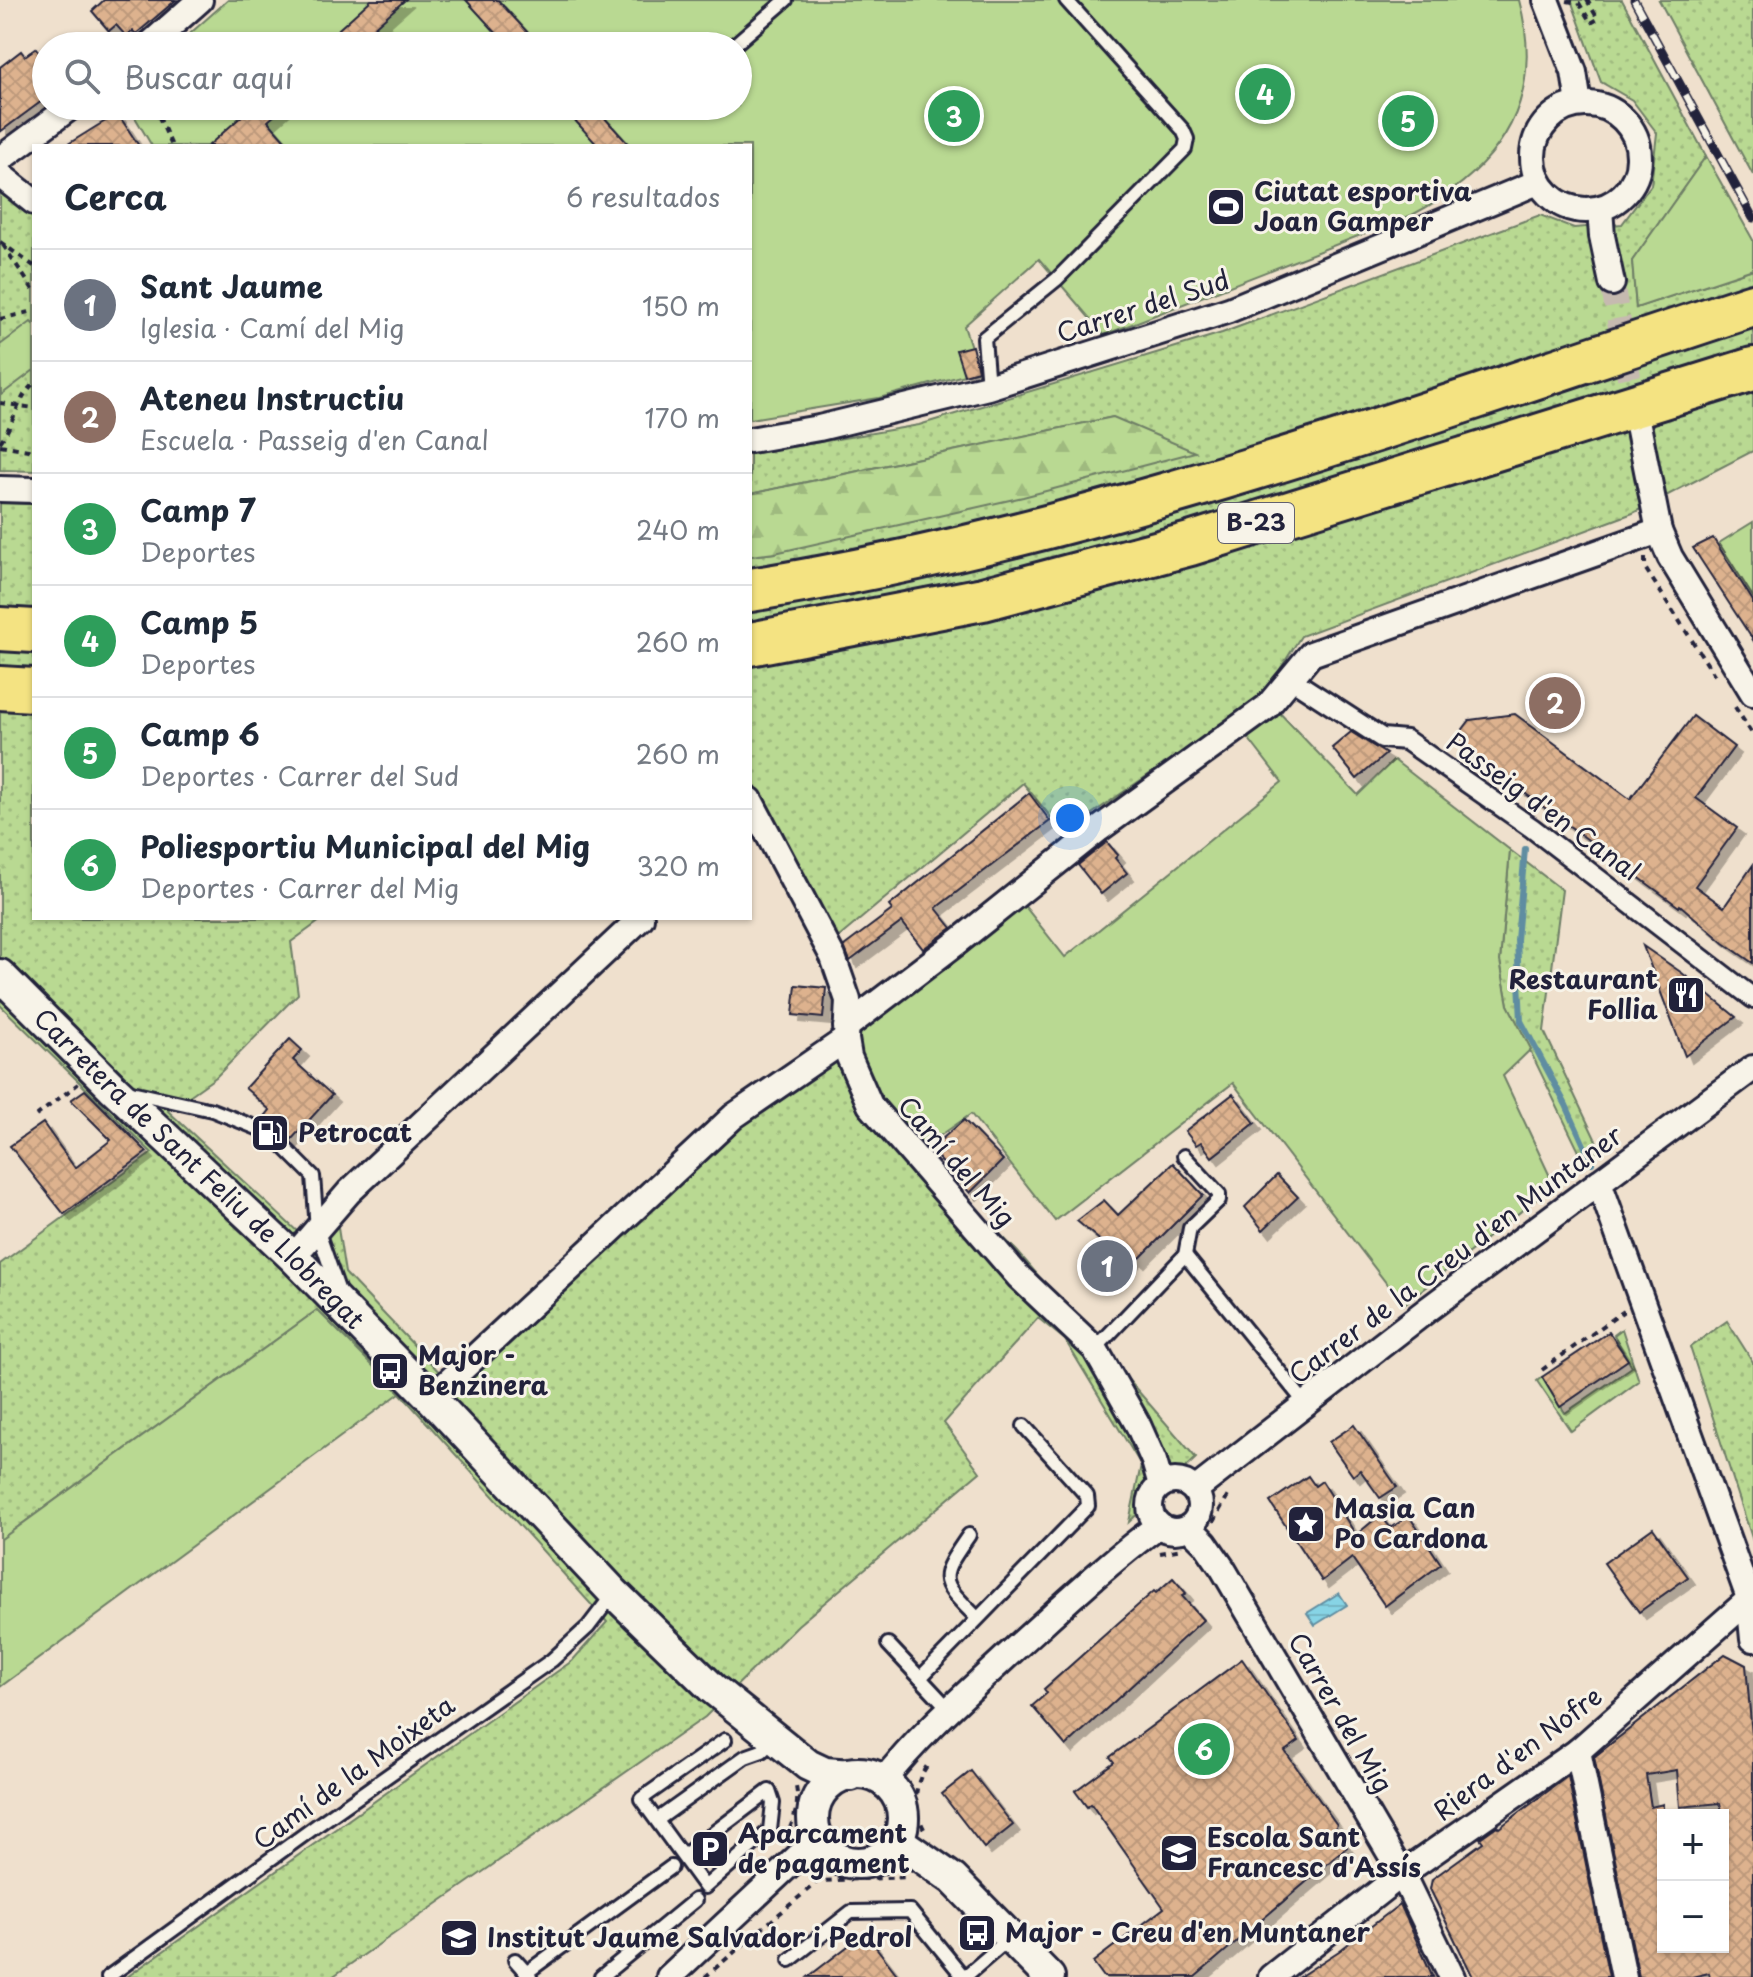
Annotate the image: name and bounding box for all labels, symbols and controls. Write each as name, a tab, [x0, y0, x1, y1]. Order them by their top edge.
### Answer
search box	[32, 32, 752, 120]
icon: search	[60, 54, 104, 98]
text: Buscar aquí	[124, 54, 293, 99]
pin: 4	[1239, 64, 1291, 124]
pin: 3	[928, 86, 980, 146]
pin: 5	[1382, 91, 1434, 151]
text: Cerca	[64, 170, 167, 222]
place label: Ciutat esportiva Joan Gamper	[1254, 171, 1472, 240]
text: 6 resultados	[566, 177, 720, 216]
sports icon: Ciutat esportiva Joan Gamper	[1205, 186, 1247, 228]
street label: Carrer del Sud	[1051, 259, 1234, 352]
text: Sant Jaume	[140, 263, 323, 308]
text: 1	[84, 286, 96, 325]
text: 150 m	[642, 286, 720, 325]
text: Iglesia · Camí del Mig	[140, 308, 404, 347]
text: Ateneu Instructiu	[140, 375, 404, 420]
text: 2	[81, 398, 99, 437]
text: 170 m	[645, 398, 720, 437]
text: Escuela · Passeig d'en Canal	[140, 420, 489, 459]
text: Camp 7	[140, 487, 256, 532]
road number: B-23	[1218, 503, 1294, 543]
text: 3	[81, 510, 99, 549]
text: 240 m	[636, 510, 720, 549]
text: Deportes	[140, 532, 255, 571]
text: Camp 5	[140, 599, 258, 644]
text: 4	[81, 622, 99, 661]
text: 260 m	[636, 622, 720, 661]
text: Deportes	[140, 644, 255, 683]
pin: 2	[1529, 673, 1581, 733]
text: Camp 6	[140, 711, 260, 756]
street label: Passeig d'en Canal	[1439, 722, 1649, 890]
text: 5	[82, 734, 98, 773]
text: 260 m	[636, 734, 720, 773]
text: Deportes · Carrer del Sud	[140, 756, 459, 795]
your location	[1050, 798, 1090, 838]
text: Poliesportiu Municipal del Mig	[140, 823, 590, 868]
text: 6	[81, 846, 99, 885]
text: 320 m	[636, 846, 720, 885]
text: Deportes · Carrer del Mig	[140, 868, 459, 907]
place label: Restaurant Follia	[1509, 959, 1658, 1028]
restaurant icon: Restaurant Follia	[1665, 974, 1707, 1016]
street label: Carretera de Sant Feliu de Llobregat	[26, 999, 374, 1338]
street label: Camí del Mig	[889, 1087, 1025, 1235]
fuel station icon: Petrocat	[249, 1112, 291, 1154]
place label: Petrocat	[298, 1112, 413, 1151]
street label: Carrer de la Creu d'en Muntaner	[1280, 1115, 1631, 1392]
pin: 1	[1081, 1236, 1133, 1296]
place label: Major - Benzinera	[418, 1335, 548, 1404]
bus stop icon: Major - Benzinera	[369, 1350, 411, 1392]
place label: Masia Can Po Cardona	[1334, 1488, 1488, 1557]
place icon: Masia Can Po Cardona	[1285, 1503, 1327, 1545]
street label: Carrer del Mig	[1280, 1625, 1403, 1800]
street label: Riera d'en Nofre	[1424, 1676, 1610, 1829]
street label: Camí de la Moixeta	[244, 1685, 463, 1858]
pin: 6	[1178, 1719, 1230, 1779]
map controls	[1657, 1809, 1729, 1953]
button: +	[1657, 1809, 1729, 1881]
place label: Aparcament de pagament	[738, 1813, 910, 1882]
place label: Escola Sant Francesc d'Assís	[1207, 1817, 1421, 1886]
parking icon: Aparcament de pagament	[689, 1828, 731, 1870]
school or university icon: Escola Sant Francesc d'Assís	[1158, 1832, 1200, 1874]
button: −	[1657, 1881, 1729, 1953]
bus stop icon: Major - Creu d'en Muntaner	[956, 1912, 998, 1954]
place label: Major - Creu d'en Muntaner	[1005, 1912, 1371, 1951]
school or university icon: Institut Jaume Salvador i Pedrol	[438, 1917, 480, 1959]
place label: Institut Jaume Salvador i Pedrol	[487, 1917, 912, 1956]

